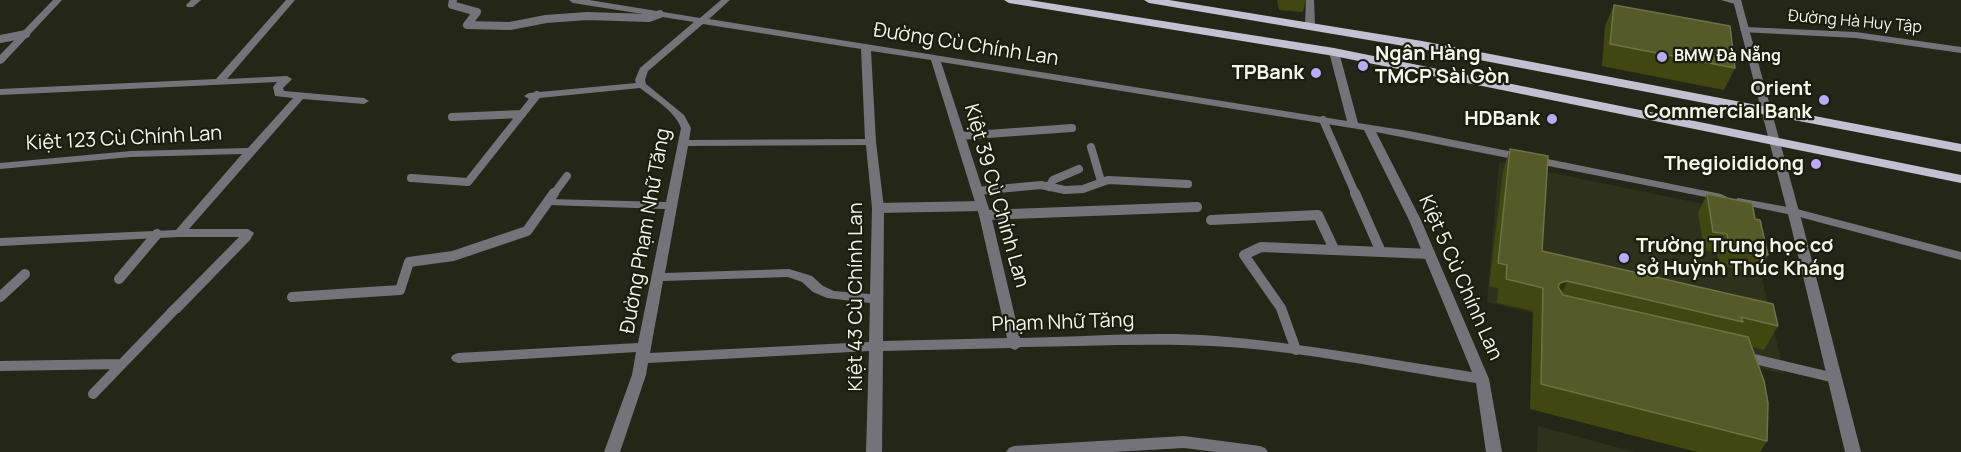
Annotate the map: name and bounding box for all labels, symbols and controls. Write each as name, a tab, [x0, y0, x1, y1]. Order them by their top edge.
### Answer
street label: Đường Hà Huy Tập	[1787, 7, 1923, 37]
street label: Đường Cù Chính Lan	[872, 19, 1060, 71]
place label: Ngân Hàng TMCP Sài Gòn	[1375, 42, 1510, 89]
place label: BMW Đà Nẵng	[1674, 47, 1781, 67]
marker: BMW Đà Nẵng	[1655, 50, 1669, 64]
marker: Ngân Hàng TMCP Sài Gòn	[1356, 59, 1370, 73]
place label: TPBank	[1232, 61, 1304, 85]
marker: TPBank	[1309, 66, 1323, 80]
place label: Orient Commercial Bank	[1644, 77, 1812, 124]
marker: Orient Commercial Bank	[1817, 93, 1831, 107]
street label: Kiệt 39 Cù Chính Lan	[958, 102, 1034, 290]
place label: HDBank	[1464, 107, 1540, 131]
marker: HDBank	[1545, 112, 1559, 126]
street label: Kiệt 123 Cù Chính Lan	[25, 122, 223, 156]
street label: Đường Phạm Nhữ Tăng	[616, 127, 676, 335]
place label: Thegioididong	[1664, 152, 1804, 176]
marker: Thegioididong	[1809, 157, 1823, 171]
street label: Kiệt 5 Cù Chính Lan	[1413, 192, 1507, 364]
street label: Kiệt 43 Cù Chính Lan	[844, 202, 868, 392]
place label: Trường Trung học cơ sở Huỳnh Thúc Kháng	[1636, 234, 1845, 281]
marker: Trường Trung học cơ sở Huỳnh Thúc Kháng	[1617, 251, 1631, 265]
street label: Phạm Nhữ Tăng	[991, 309, 1135, 337]

